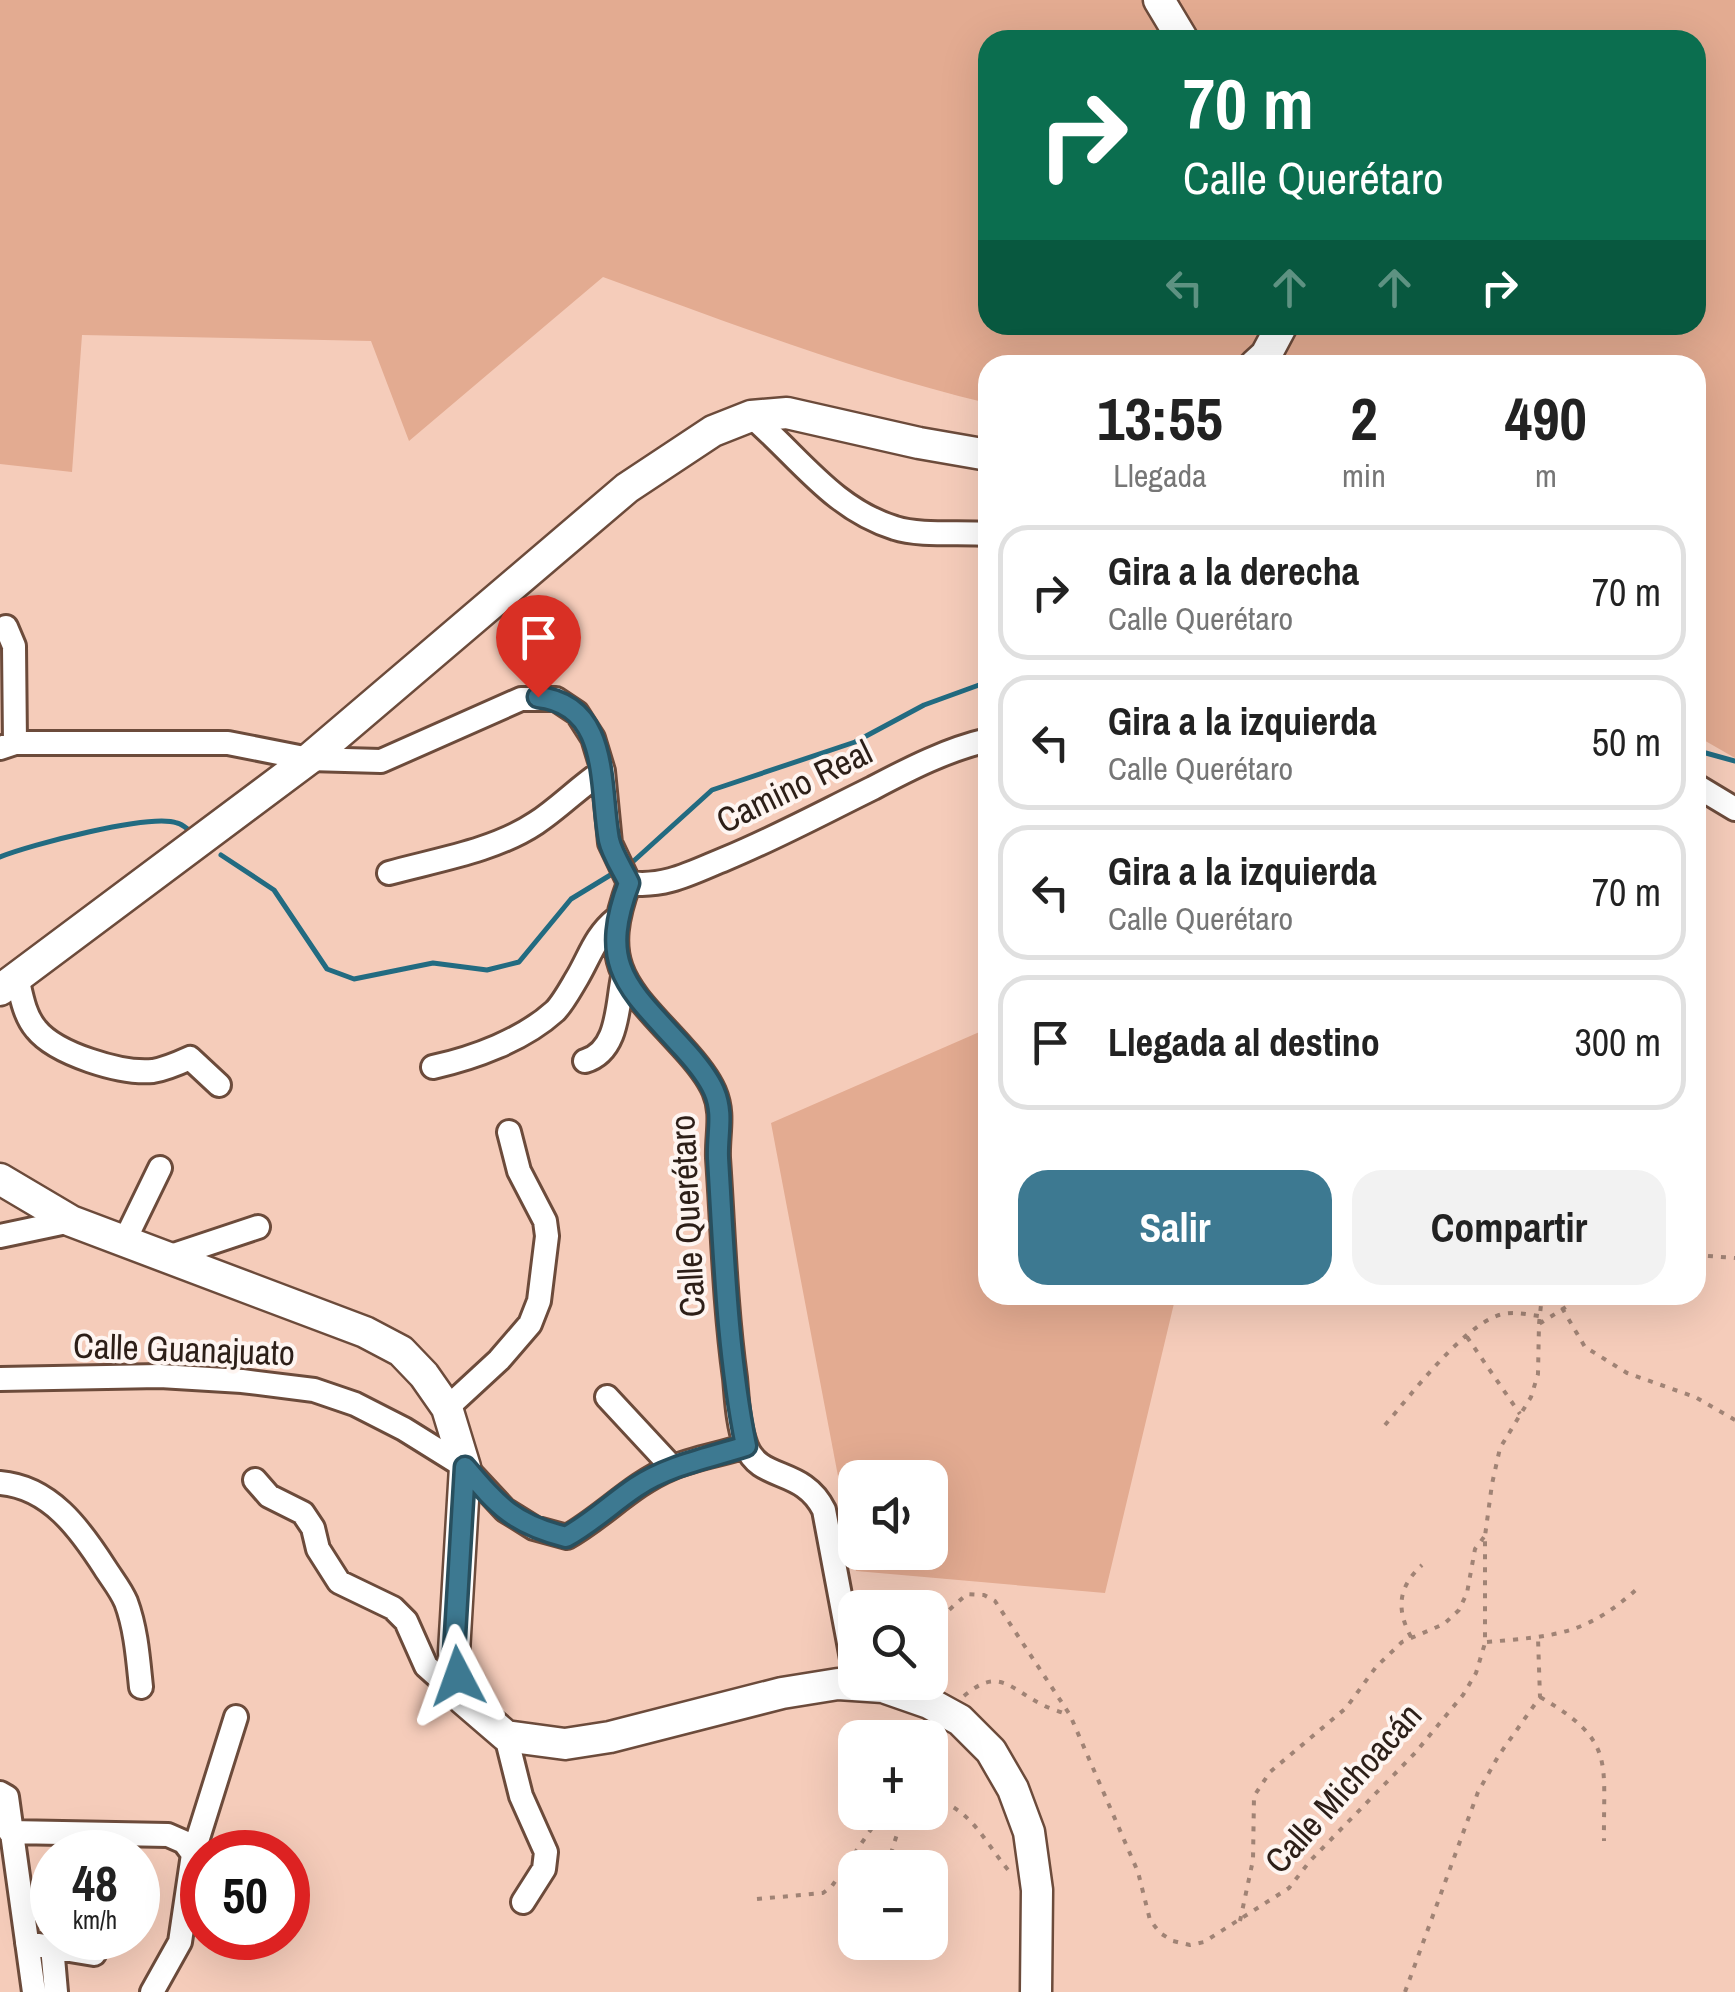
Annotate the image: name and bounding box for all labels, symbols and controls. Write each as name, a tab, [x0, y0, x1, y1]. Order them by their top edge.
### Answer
text: 70 m	[1183, 57, 1314, 151]
icon: right	[1018, 70, 1148, 200]
text: Calle Querétaro	[1183, 147, 1443, 208]
icon: left	[1157, 260, 1212, 315]
icon: ahead	[1262, 260, 1317, 315]
icon: ahead	[1367, 260, 1422, 315]
icon: right	[1472, 260, 1527, 315]
text: 13:55	[1097, 378, 1223, 459]
text: 2	[1350, 378, 1378, 459]
text: 490	[1505, 378, 1587, 459]
text: Llegada	[1113, 454, 1207, 497]
text: min	[1342, 454, 1386, 497]
text: m	[1535, 454, 1557, 497]
text: Gira a la derecha	[1108, 546, 1359, 597]
icon: right	[1023, 565, 1078, 620]
text: 70 m	[1592, 567, 1661, 618]
pin	[496, 595, 581, 698]
text: Calle Querétaro	[1108, 597, 1293, 640]
icon: arrive	[511, 610, 566, 665]
text: Gira a la izquierda	[1108, 696, 1376, 747]
icon: left	[1023, 715, 1078, 770]
text: 50 m	[1592, 717, 1661, 768]
street label: Camino Real	[708, 728, 880, 844]
text: Calle Querétaro	[1108, 747, 1293, 790]
text: Gira a la izquierda	[1108, 846, 1376, 897]
icon: left	[1023, 865, 1078, 920]
text: 70 m	[1592, 867, 1661, 918]
text: Calle Querétaro	[1108, 897, 1293, 940]
icon: arrive	[1023, 1015, 1078, 1070]
text: Llegada al destino	[1108, 1017, 1380, 1068]
text: 300 m	[1574, 1017, 1661, 1068]
street label: Calle Querétaro	[658, 1114, 716, 1318]
button: Salir	[1018, 1170, 1332, 1285]
button: Compartir	[1352, 1170, 1666, 1285]
street label: Calle Guanajuato	[72, 1322, 296, 1376]
map controls	[838, 1460, 948, 1960]
button: sound	[838, 1460, 948, 1570]
button: search	[838, 1590, 948, 1700]
position arrow	[406, 1624, 510, 1728]
street label: Calle Michoacán	[1254, 1693, 1432, 1883]
button: +	[838, 1720, 948, 1830]
speed limit sign: 50	[180, 1830, 310, 1960]
text: 48	[72, 1849, 118, 1917]
button: −	[838, 1850, 948, 1960]
text: km/h	[73, 1903, 117, 1937]

